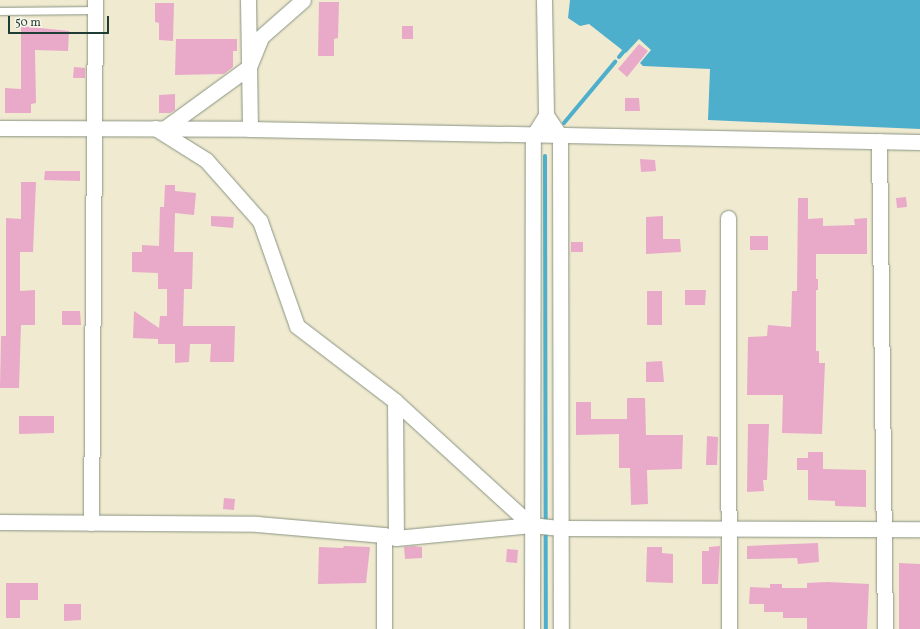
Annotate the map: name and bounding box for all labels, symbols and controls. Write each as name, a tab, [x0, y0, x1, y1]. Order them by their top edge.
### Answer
scale bar	[10, 8, 111, 34]
text: 50 m	[15, 15, 41, 31]

